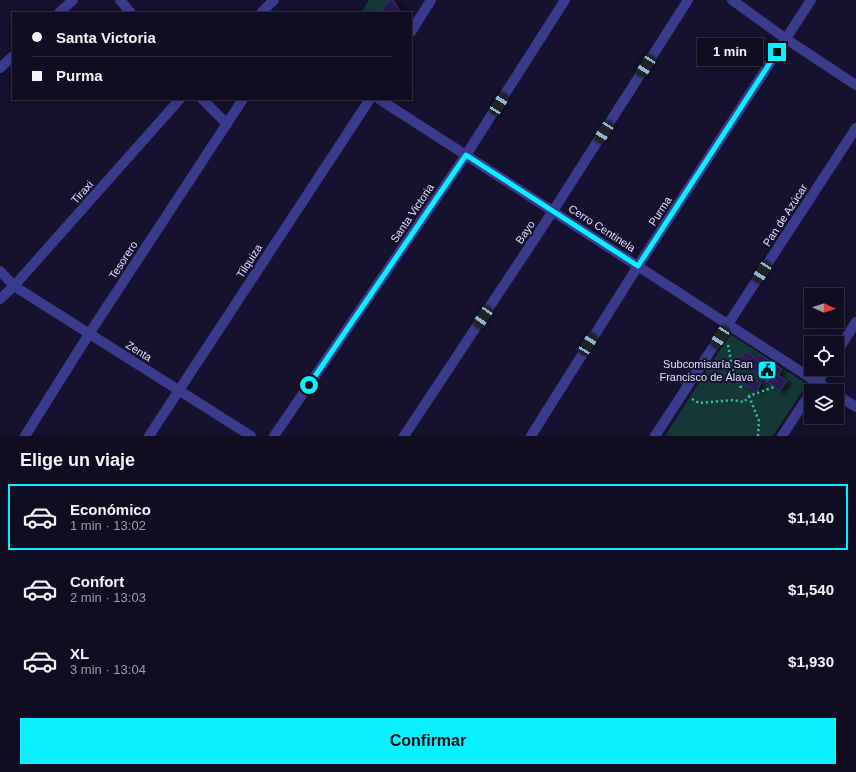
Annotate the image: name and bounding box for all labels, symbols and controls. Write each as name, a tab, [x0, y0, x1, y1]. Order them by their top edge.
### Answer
text: Santa Victoria	[56, 29, 156, 46]
callout: 1 min	[697, 38, 763, 66]
route end	[768, 43, 786, 61]
text: 1 min	[713, 44, 747, 59]
car	[634, 53, 658, 79]
text: Purma	[56, 67, 103, 84]
car	[488, 91, 510, 117]
car	[592, 119, 616, 145]
street label: Tiraxi	[69, 178, 95, 206]
street label: Santa Victoria	[388, 181, 437, 245]
street label: Pan de Azúcar	[760, 181, 810, 248]
street label: Purma	[646, 193, 674, 228]
street label: Cerro Centinela	[566, 202, 638, 254]
street label: Bayo	[513, 218, 537, 246]
street label: Tesorero	[106, 239, 140, 281]
street label: Tilquiza	[234, 241, 265, 280]
car	[750, 259, 774, 285]
north arrow	[804, 288, 844, 328]
map controls	[804, 288, 844, 424]
car	[471, 304, 495, 330]
car	[708, 324, 732, 350]
car	[577, 331, 599, 357]
button: locate	[804, 336, 844, 376]
street label: Zenta	[124, 338, 155, 364]
place label: Subcomisaría San Francisco de Álava	[659, 358, 754, 383]
public building icon: Subcomisaría San Francisco de Álava	[756, 359, 778, 381]
route start	[300, 376, 318, 394]
button: layers	[804, 384, 844, 424]
text: Elige un viaje	[20, 450, 135, 470]
icon: car	[22, 499, 58, 535]
text: Económico	[70, 501, 151, 518]
text: $1,140	[788, 509, 834, 526]
text: 1 min · 13:02	[70, 518, 146, 533]
icon: car	[22, 571, 58, 607]
text: Confort	[70, 573, 124, 590]
text: $1,540	[788, 581, 834, 598]
text: 2 min · 13:03	[70, 590, 146, 605]
icon: car	[22, 643, 58, 679]
text: XL	[70, 645, 89, 662]
text: $1,930	[788, 653, 834, 670]
text: 3 min · 13:04	[70, 662, 146, 677]
button: Confirmar	[20, 718, 836, 764]

